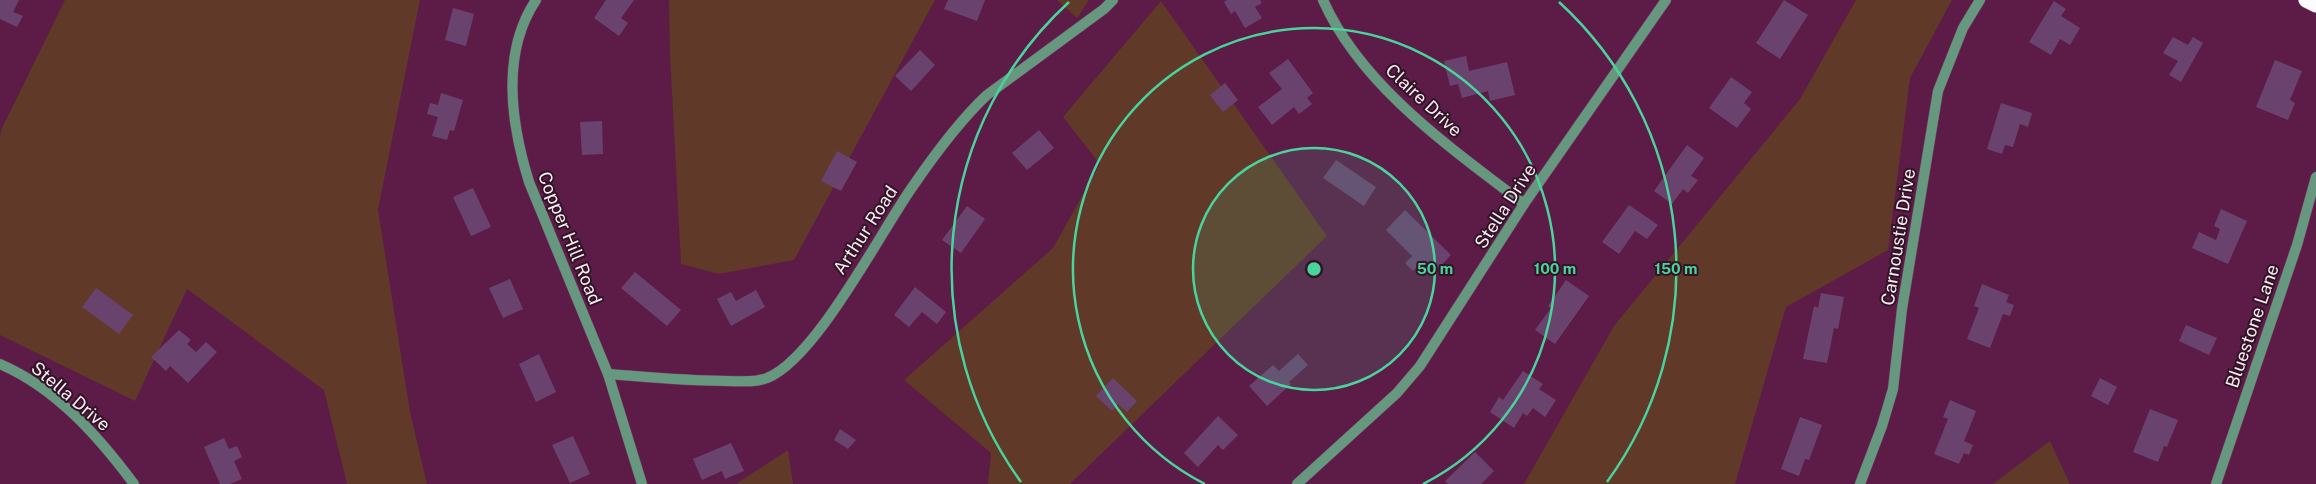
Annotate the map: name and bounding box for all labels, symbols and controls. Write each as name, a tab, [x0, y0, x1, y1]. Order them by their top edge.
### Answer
street label: Claire Drive	[1381, 59, 1467, 141]
street label: Stella Drive	[1470, 160, 1540, 252]
street label: Carnoustie Drive	[1877, 167, 1919, 307]
street label: Copper Hill Road	[534, 168, 606, 308]
street label: Arthur Road	[829, 182, 901, 278]
centre of rings	[1305, 260, 1323, 278]
text: 50 m	[1417, 260, 1453, 277]
text: 100 m	[1534, 260, 1576, 277]
text: 150 m	[1654, 260, 1698, 277]
street label: Bluestone Lane	[2221, 262, 2283, 390]
street label: Stella Drive	[27, 357, 115, 435]

